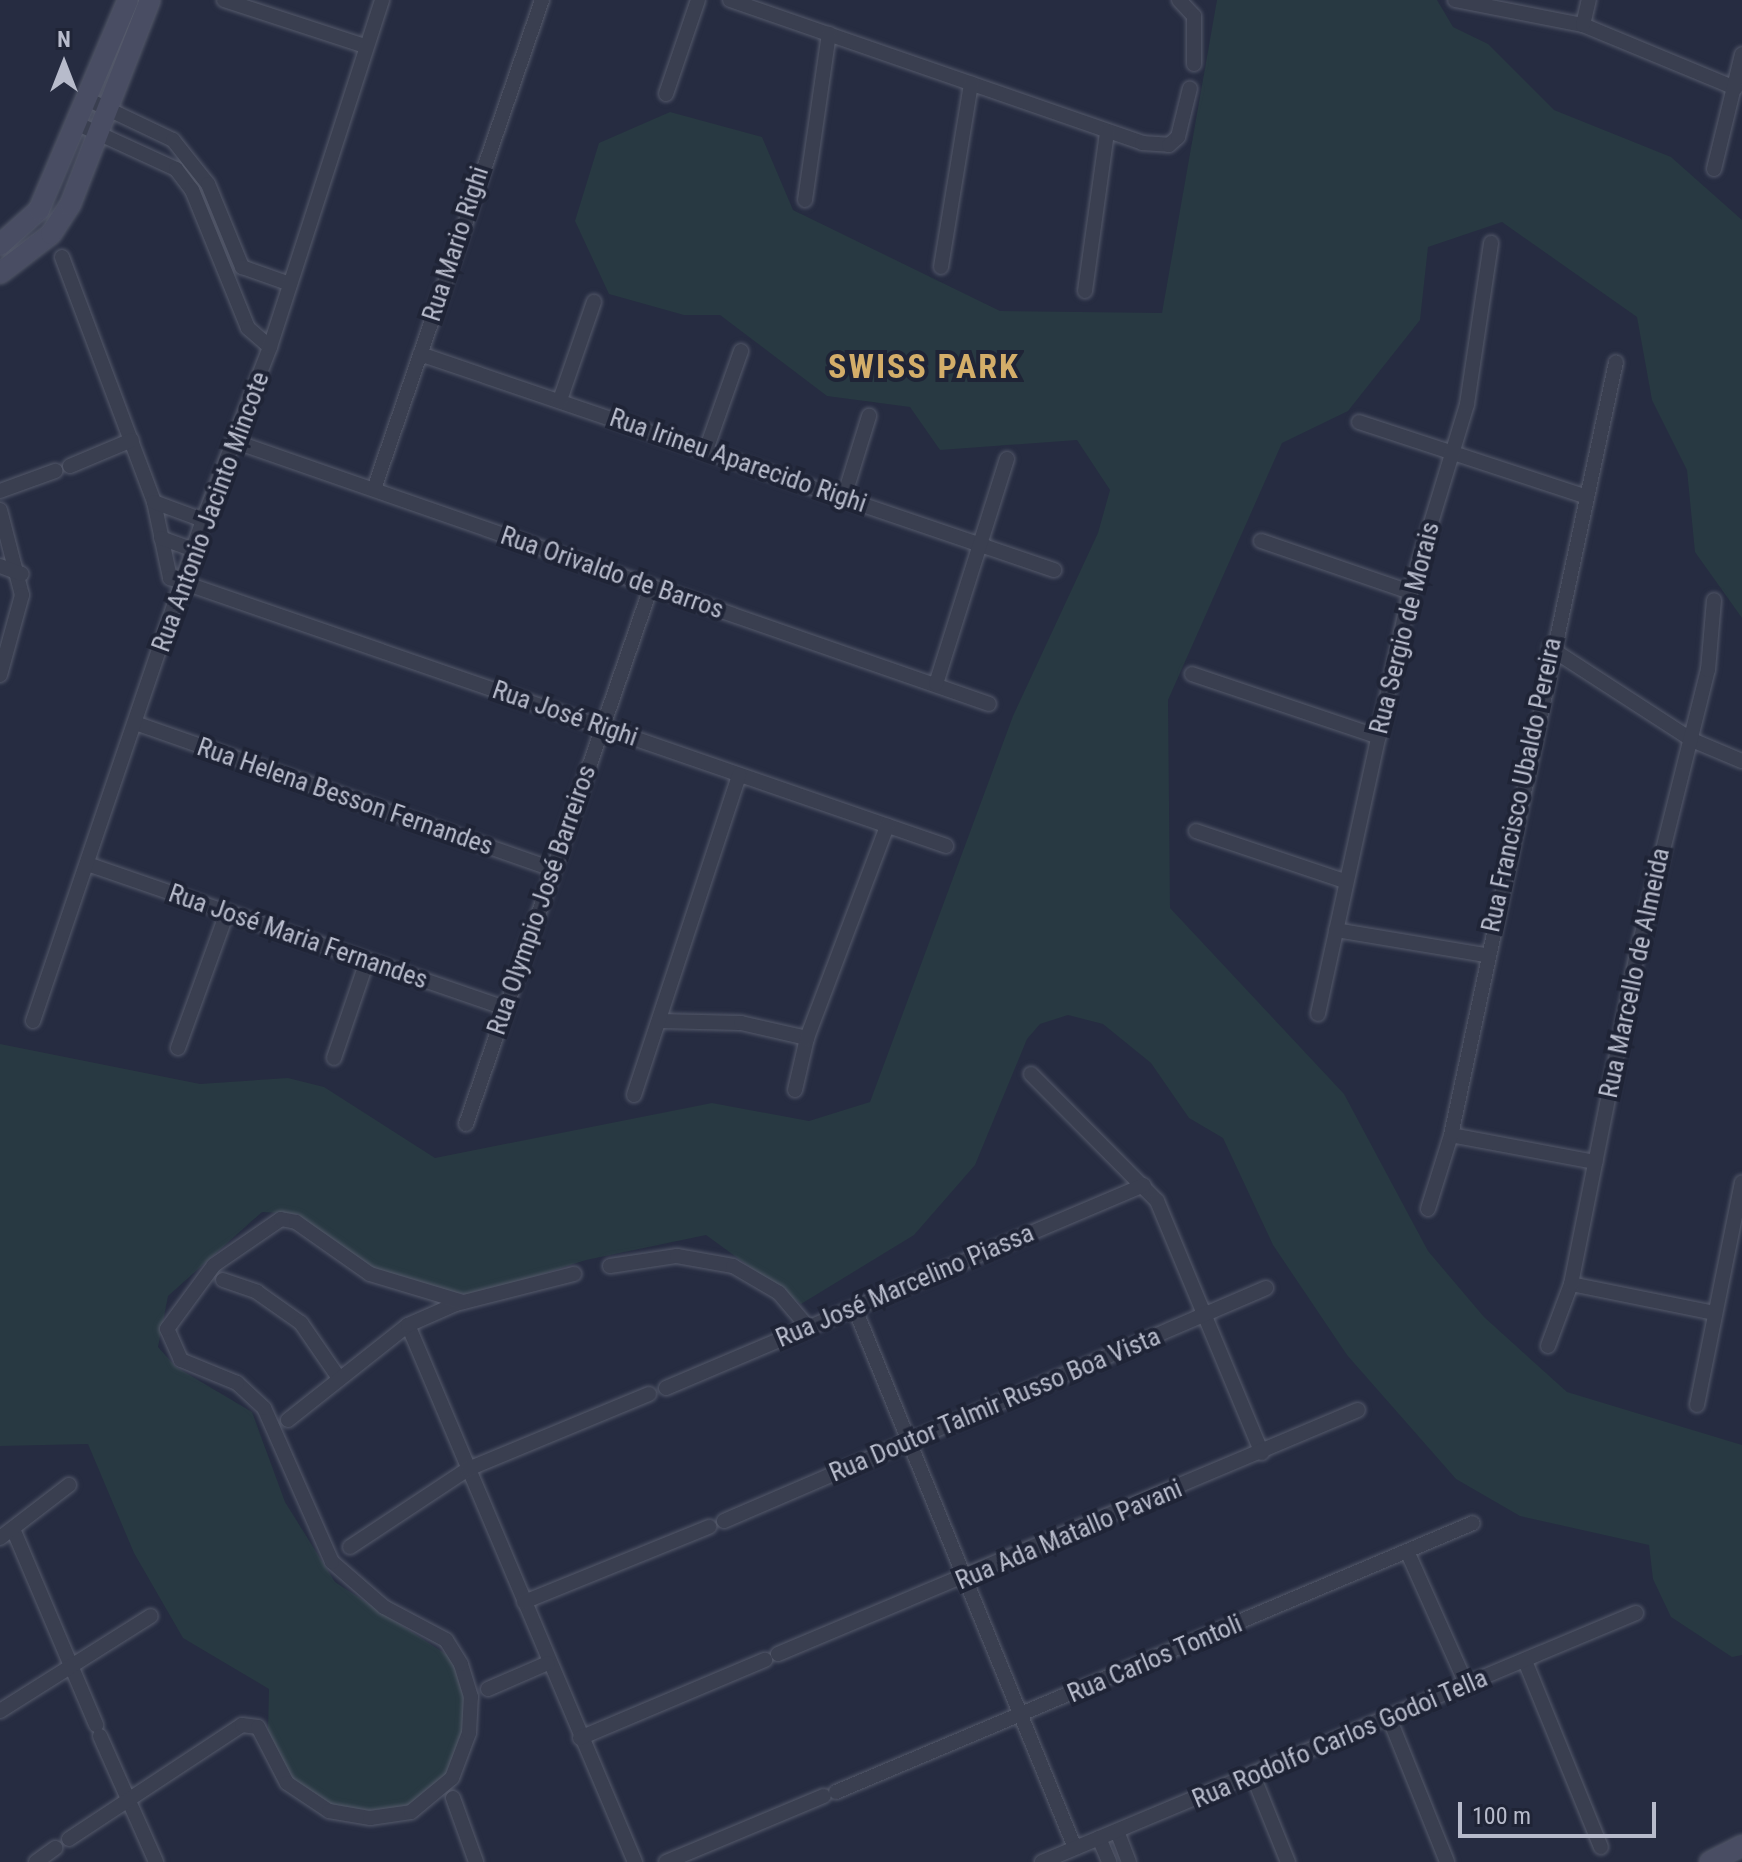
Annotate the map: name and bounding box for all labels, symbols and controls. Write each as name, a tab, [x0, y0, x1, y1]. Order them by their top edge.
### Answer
north arrow	[24, 24, 104, 104]
text: N	[57, 27, 71, 52]
street label: Rua Mario Righi	[416, 163, 496, 325]
district label: SWISS PARK	[828, 347, 1020, 387]
street label: Rua Antonio Jacinto Mincote	[146, 368, 276, 656]
street label: Rua Irineu Aparecido Righi	[605, 402, 871, 520]
street label: Rua Sergio de Morais	[1364, 519, 1446, 737]
street label: Rua Orivaldo de Barros	[496, 520, 728, 626]
street label: Rua Francisco Ubaldo Pereira	[1476, 635, 1568, 935]
street label: Rua José Righi	[488, 675, 642, 753]
street label: Rua Helena Besson Fernandes	[193, 732, 497, 862]
street label: Rua Olympio José Barreiros	[481, 761, 603, 1039]
street label: Rua Marcello de Almeida	[1593, 845, 1677, 1101]
street label: Rua José Maria Fernandes	[164, 878, 432, 996]
street label: Rua José Marcelino Piassa	[771, 1218, 1039, 1354]
street label: Rua Doutor Talmir Russo Boa Vista	[825, 1321, 1165, 1489]
street label: Rua Ada Matallo Pavani	[951, 1473, 1187, 1597]
street label: Rua Carlos Tontoli	[1063, 1608, 1247, 1710]
street label: Rua Rodolfo Carlos Godoi Tella	[1188, 1663, 1492, 1815]
scale bar	[1462, 1786, 1660, 1836]
text: 100 m	[1472, 1802, 1531, 1830]

